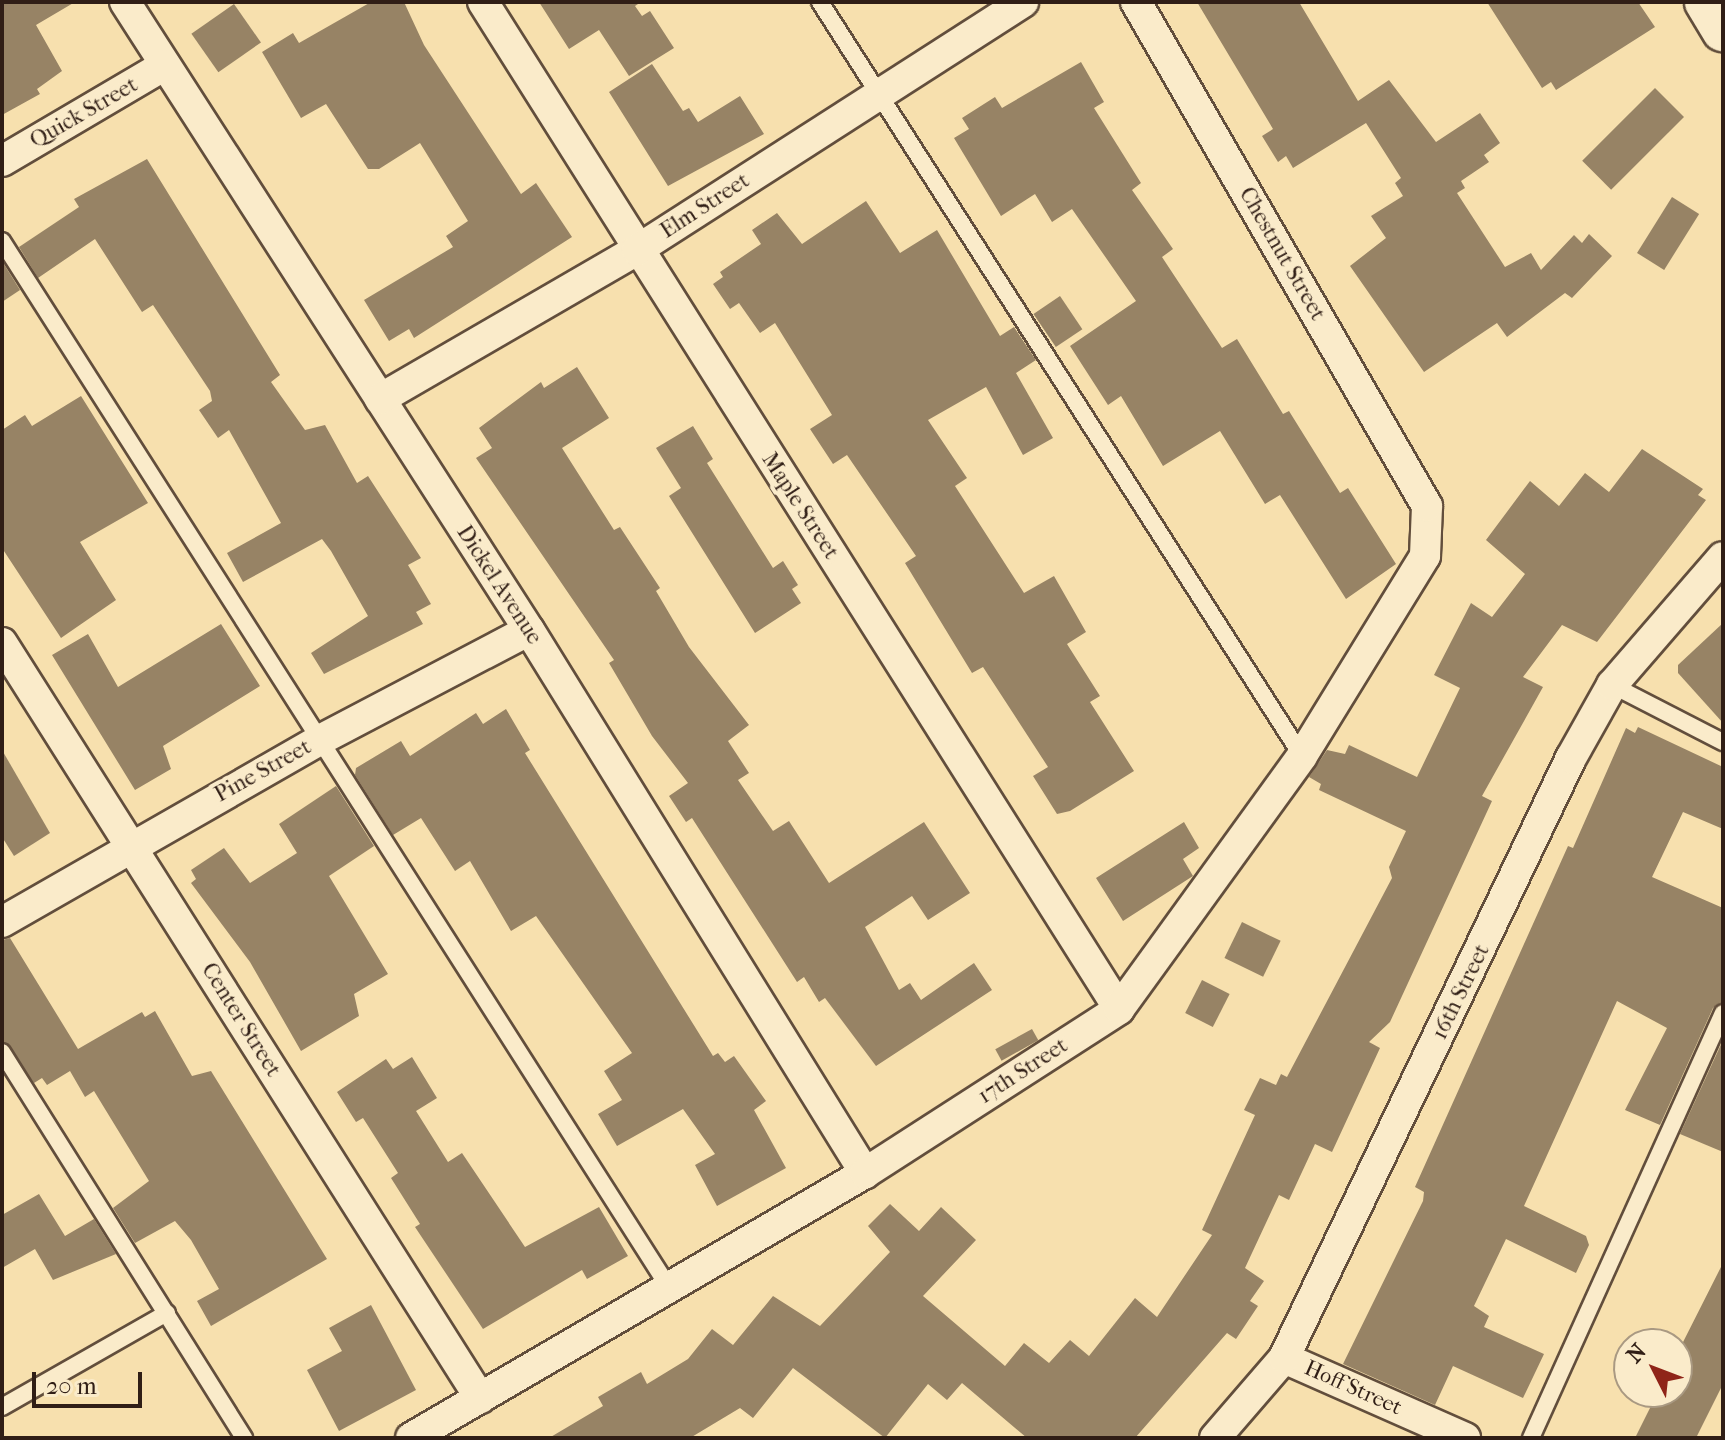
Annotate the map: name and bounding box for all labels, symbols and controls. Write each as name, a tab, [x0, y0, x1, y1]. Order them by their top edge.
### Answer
street label: Quick Street	[26, 72, 142, 154]
street label: Elm Street	[656, 168, 754, 244]
street label: Chestnut Street	[1233, 183, 1331, 325]
street label: Maple Street	[756, 448, 844, 564]
street label: Dickel Avenue	[451, 521, 547, 649]
street label: Pine Street	[210, 734, 316, 808]
street label: 16th Street	[1427, 940, 1495, 1044]
street label: Center Street	[196, 958, 286, 1082]
street label: 17th Street	[973, 1032, 1073, 1110]
north arrow	[1613, 1328, 1693, 1408]
text: N	[1621, 1338, 1652, 1368]
street label: Hoff Street	[1300, 1355, 1406, 1421]
scale bar	[36, 1356, 146, 1406]
text: 20 m	[46, 1372, 97, 1400]

